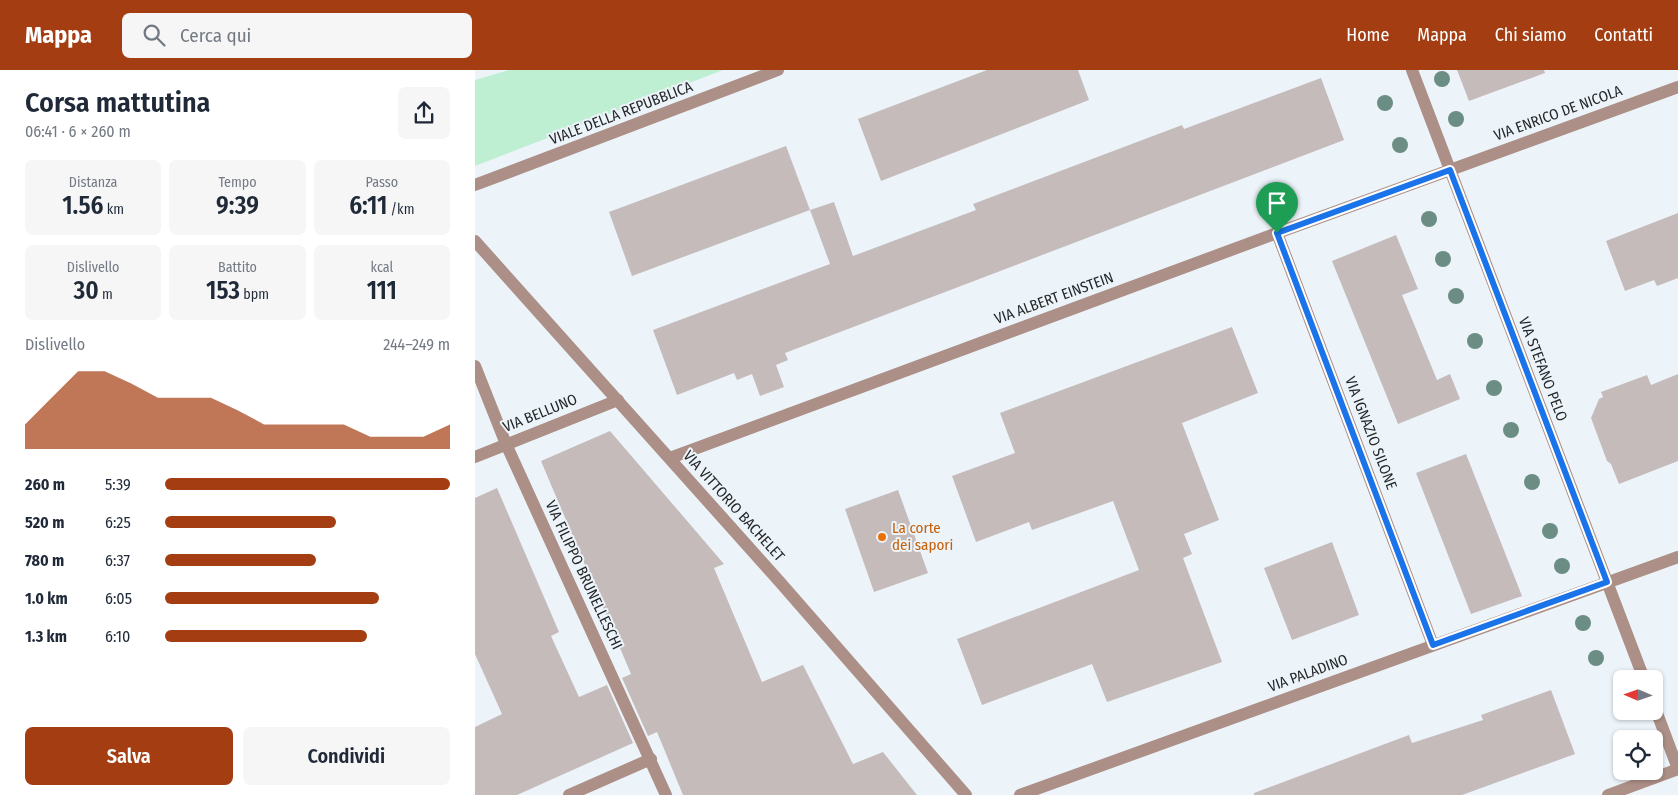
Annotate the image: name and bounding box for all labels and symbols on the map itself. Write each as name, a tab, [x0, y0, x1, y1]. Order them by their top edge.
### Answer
street label: VIALE DELLA REPUBBLICA	[547, 77, 695, 149]
street label: VIA ENRICO DE NICOLA	[1491, 81, 1625, 145]
pin	[1256, 182, 1298, 233]
street label: VIA ALBERT EINSTEIN	[992, 268, 1116, 328]
street label: VIA STEFANO PELO	[1515, 314, 1571, 424]
street label: VIA IGNAZIO SILONE	[1341, 374, 1401, 492]
street label: VIA BELLUNO	[500, 390, 580, 436]
street label: VIA VITTORIO BACHELET	[680, 447, 788, 565]
street label: VIA FILIPPO BRUNELLESCHI	[542, 498, 626, 652]
place label: La corte dei sapori	[892, 519, 953, 554]
marker: La corte dei sapori	[876, 531, 888, 543]
street label: VIA PALADINO	[1266, 650, 1350, 696]
north arrow	[1613, 670, 1663, 720]

